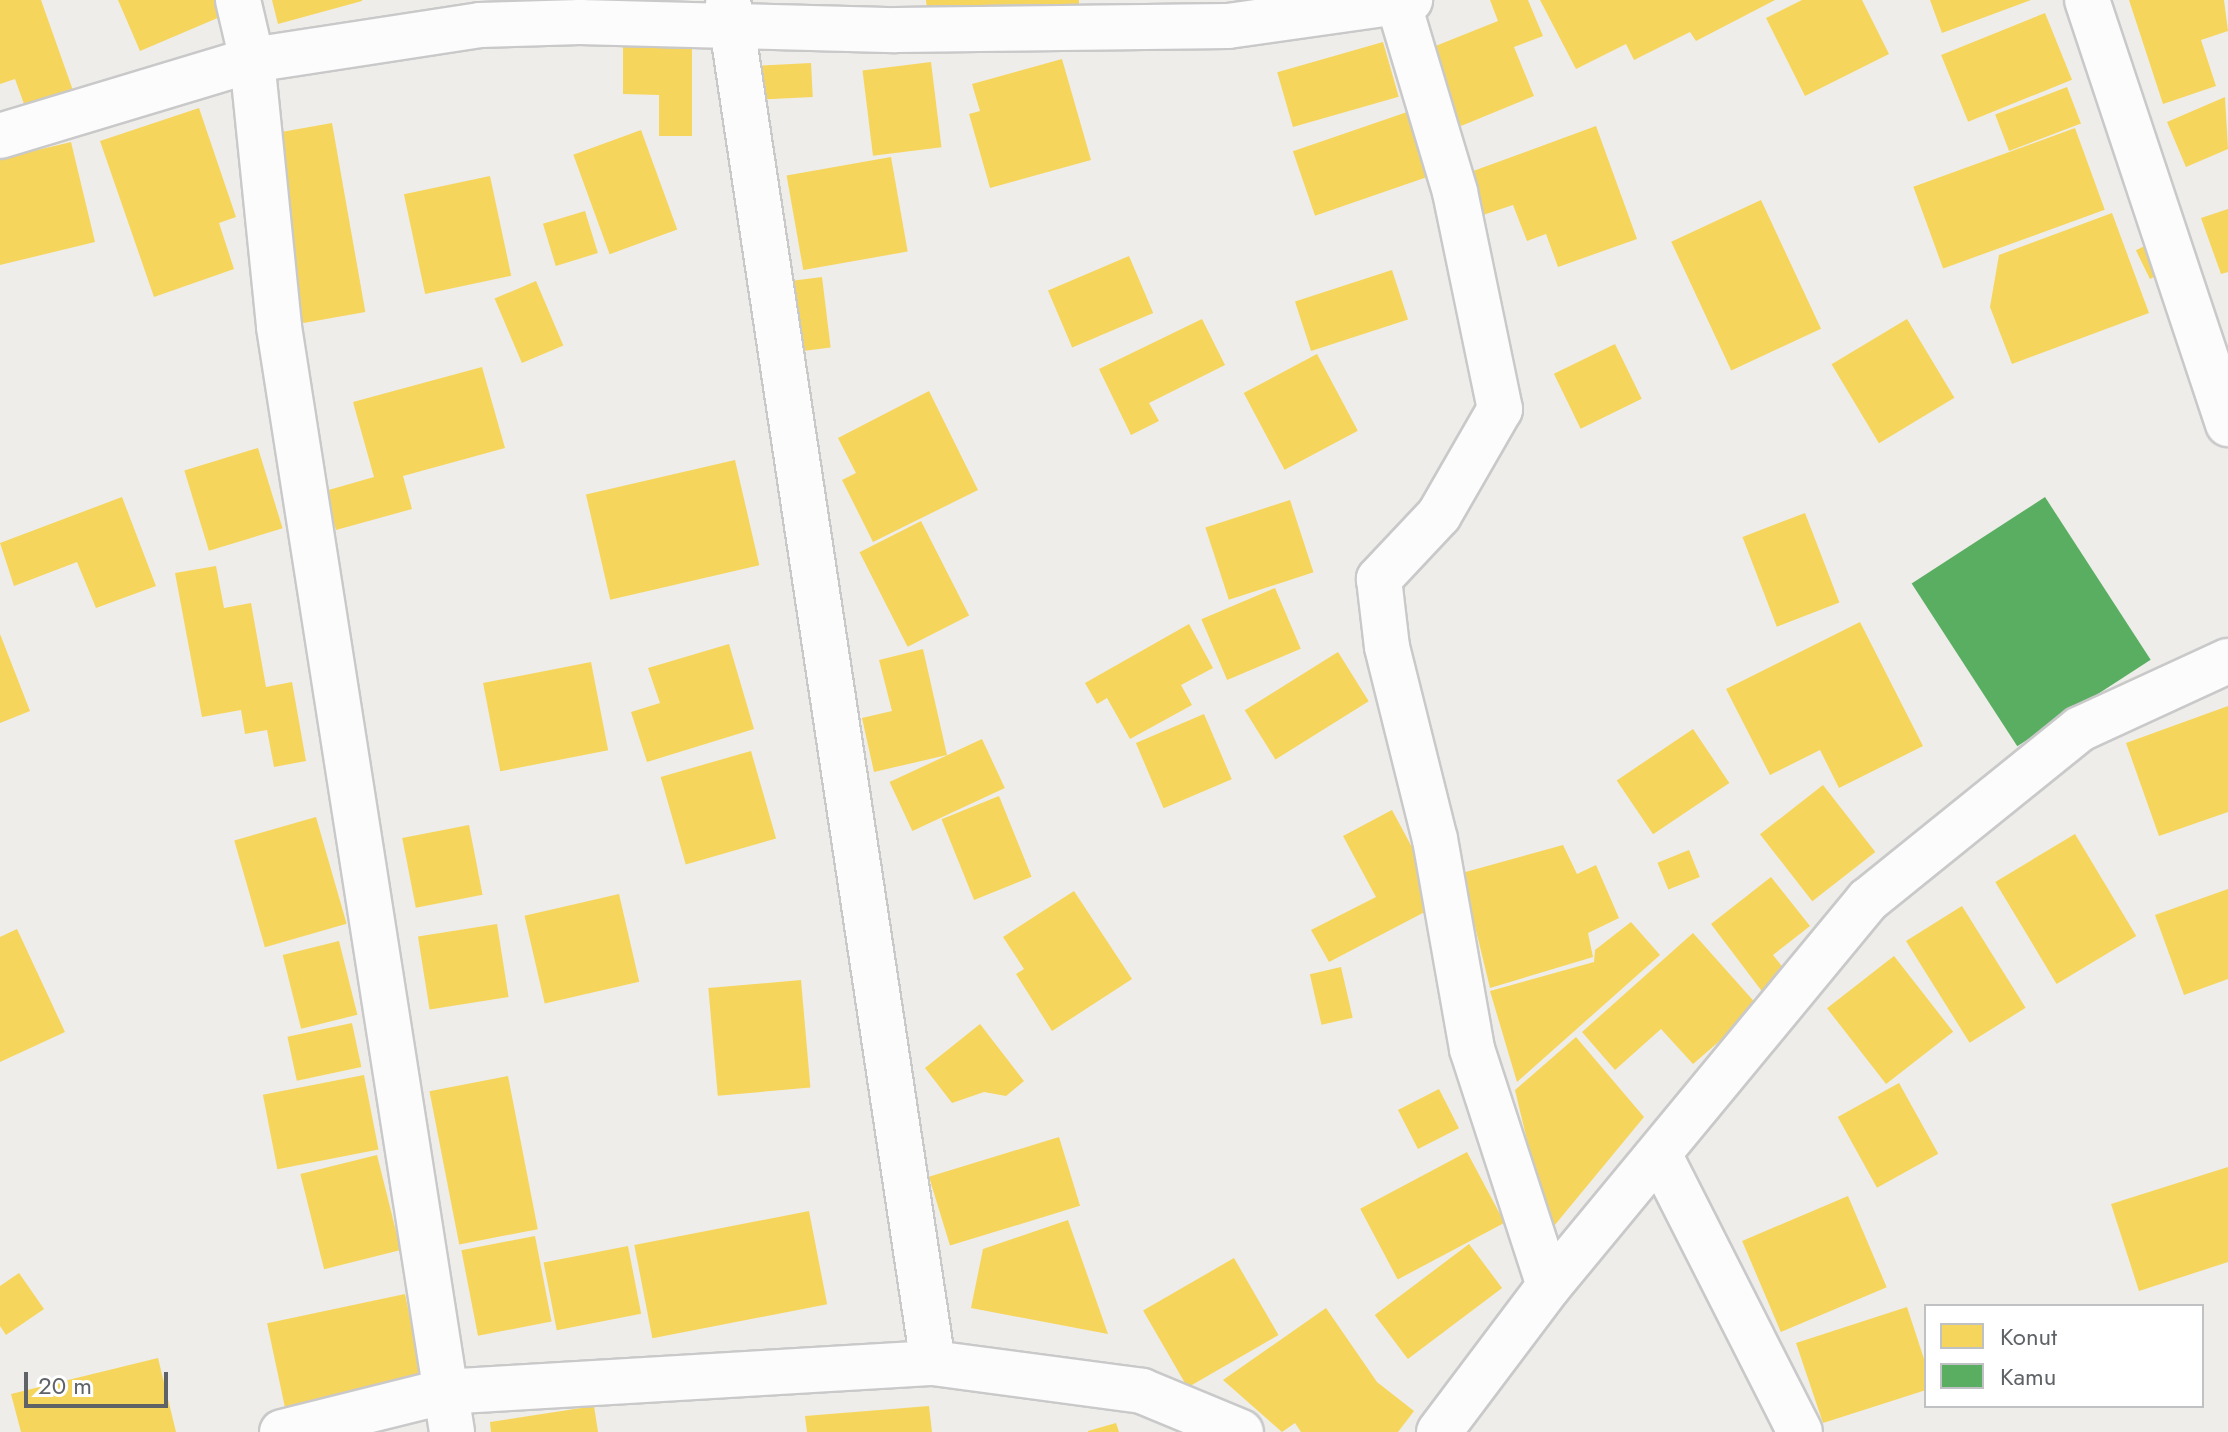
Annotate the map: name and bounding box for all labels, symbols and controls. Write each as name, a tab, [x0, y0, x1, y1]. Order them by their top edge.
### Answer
legend	[1924, 1304, 2204, 1408]
text: Konut	[2000, 1319, 2057, 1354]
scale bar	[28, 1356, 172, 1406]
text: Kamu	[2000, 1359, 2056, 1394]
text: 20 m	[38, 1368, 92, 1403]

